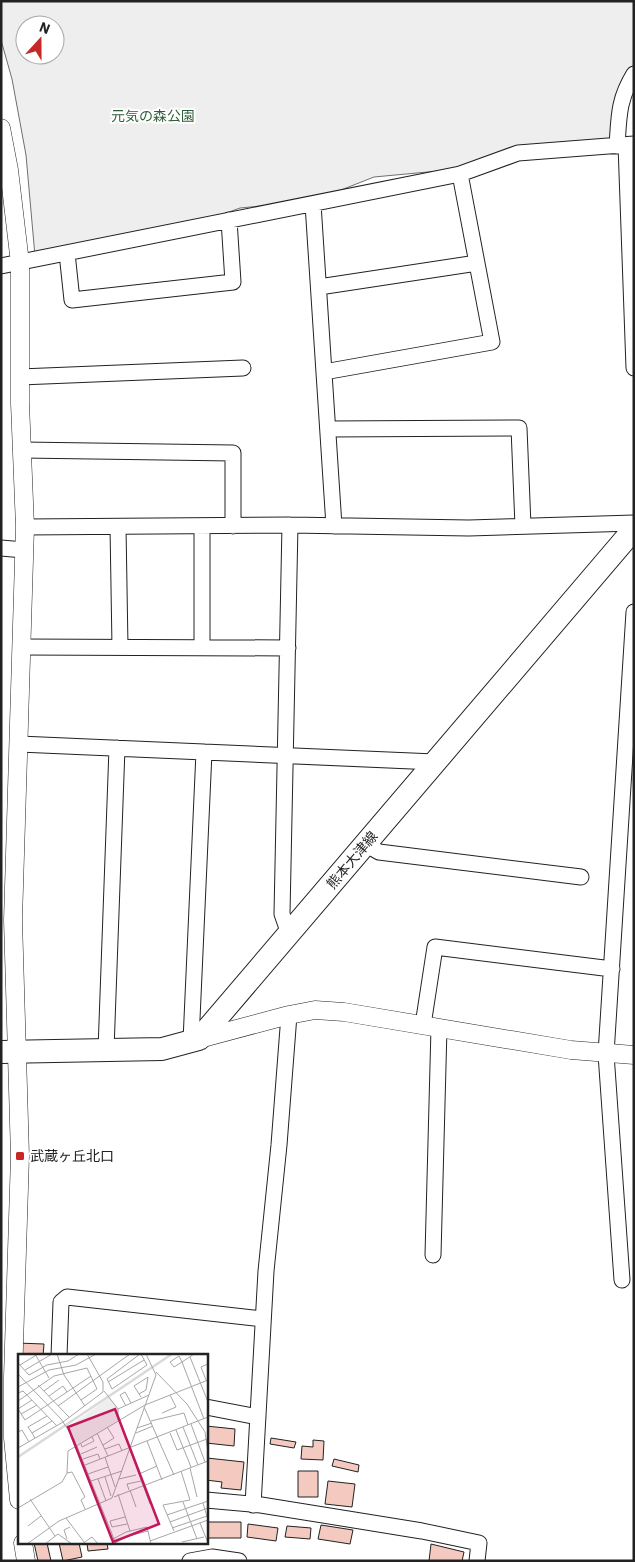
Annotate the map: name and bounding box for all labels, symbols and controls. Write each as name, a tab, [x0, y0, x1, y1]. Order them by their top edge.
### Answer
north arrow	[15, 15, 65, 65]
text: N	[37, 18, 53, 38]
park label: 元気の森公園	[111, 107, 195, 125]
street label: 熊本大津線	[323, 827, 381, 893]
place label: 武蔵ヶ丘北口	[30, 1147, 114, 1165]
marker: 武蔵ヶ丘北口	[14, 1150, 26, 1162]
inset map	[18, 1354, 208, 1544]

